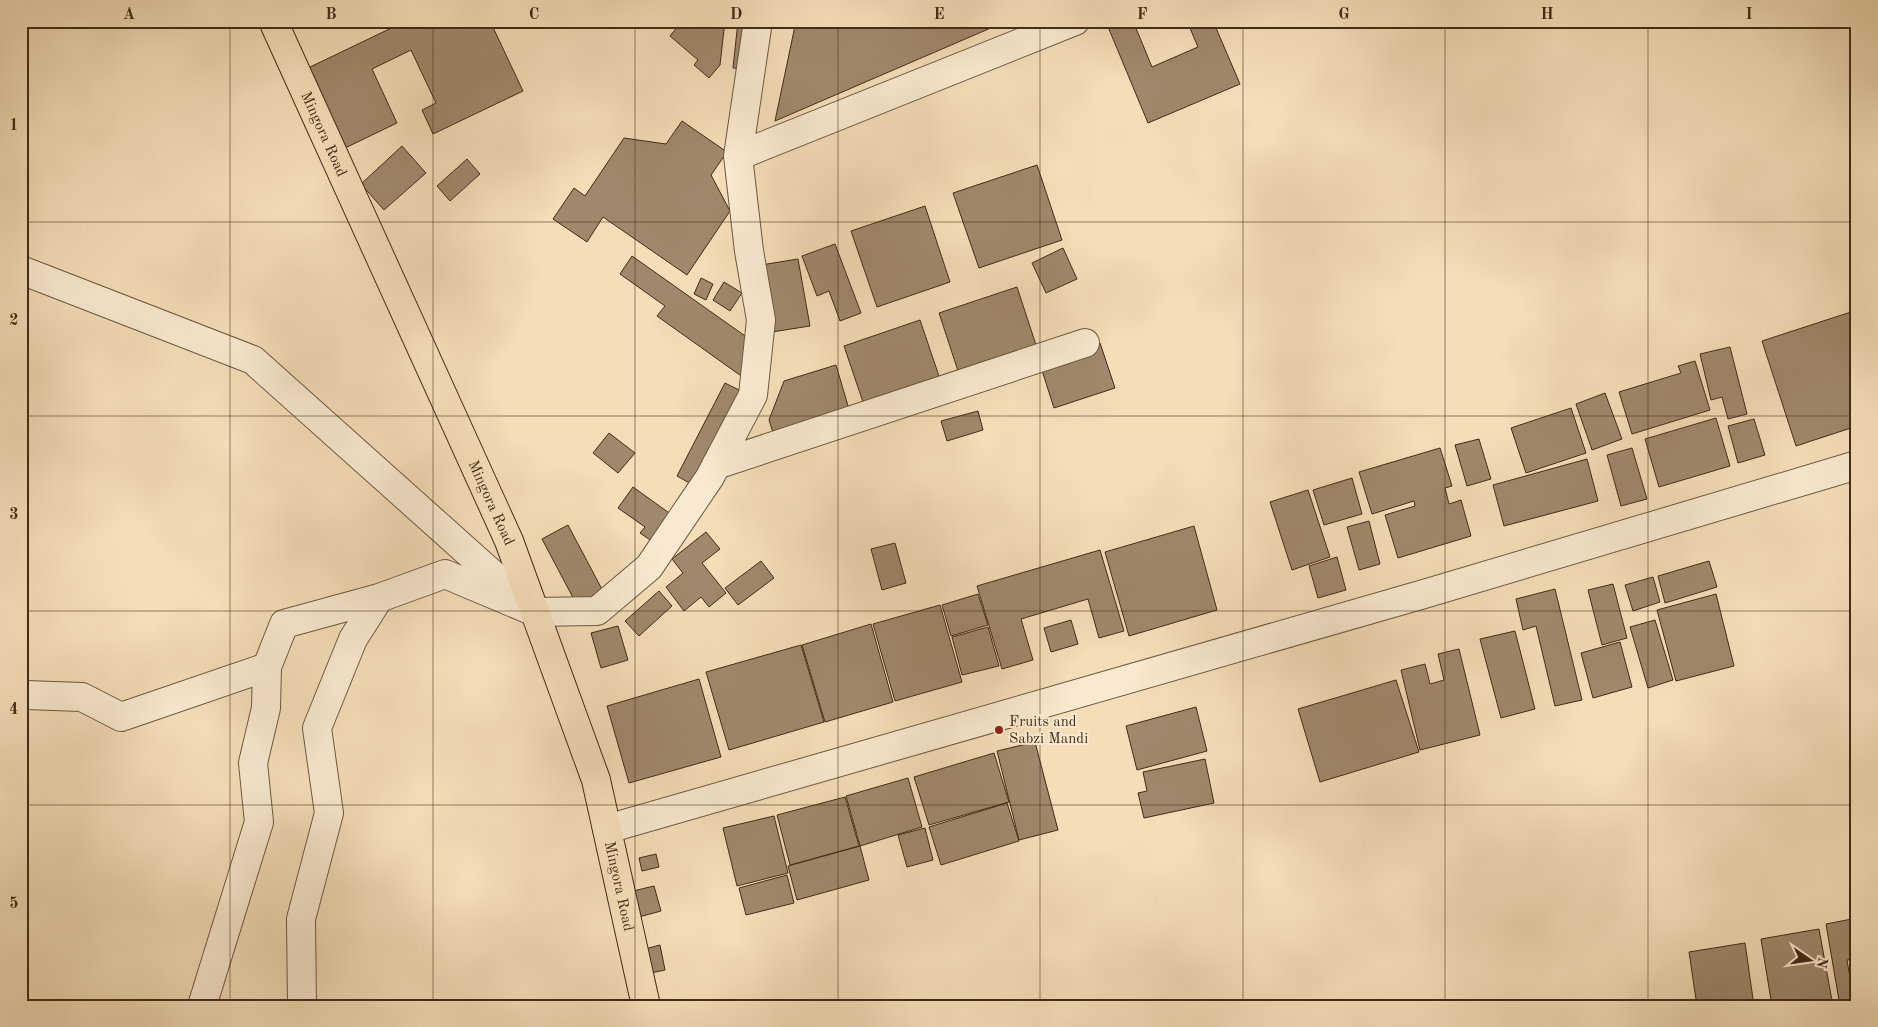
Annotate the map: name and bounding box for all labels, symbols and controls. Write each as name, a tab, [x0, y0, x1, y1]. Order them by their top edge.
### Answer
text: A	[123, 7, 135, 23]
text: B	[325, 7, 337, 23]
text: C	[529, 7, 539, 23]
text: D	[730, 7, 742, 23]
text: E	[933, 7, 945, 23]
text: F	[1137, 7, 1148, 23]
text: G	[1338, 7, 1350, 23]
text: H	[1540, 7, 1554, 23]
text: I	[1745, 7, 1753, 23]
street label: Mingora Road	[297, 90, 349, 179]
text: 1	[9, 118, 19, 134]
text: 2	[9, 313, 19, 329]
street label: Mingora Road	[465, 459, 516, 548]
text: 3	[9, 507, 19, 523]
text: 4	[9, 702, 19, 718]
place label: Fruits and Sabzi Mandi	[1009, 715, 1088, 747]
marker: Fruits and Sabzi Mandi	[993, 724, 1005, 736]
street label: Mingora Road	[601, 840, 635, 933]
text: 5	[9, 896, 19, 912]
north arrow	[1786, 934, 1836, 984]
text: N	[1814, 956, 1830, 970]

